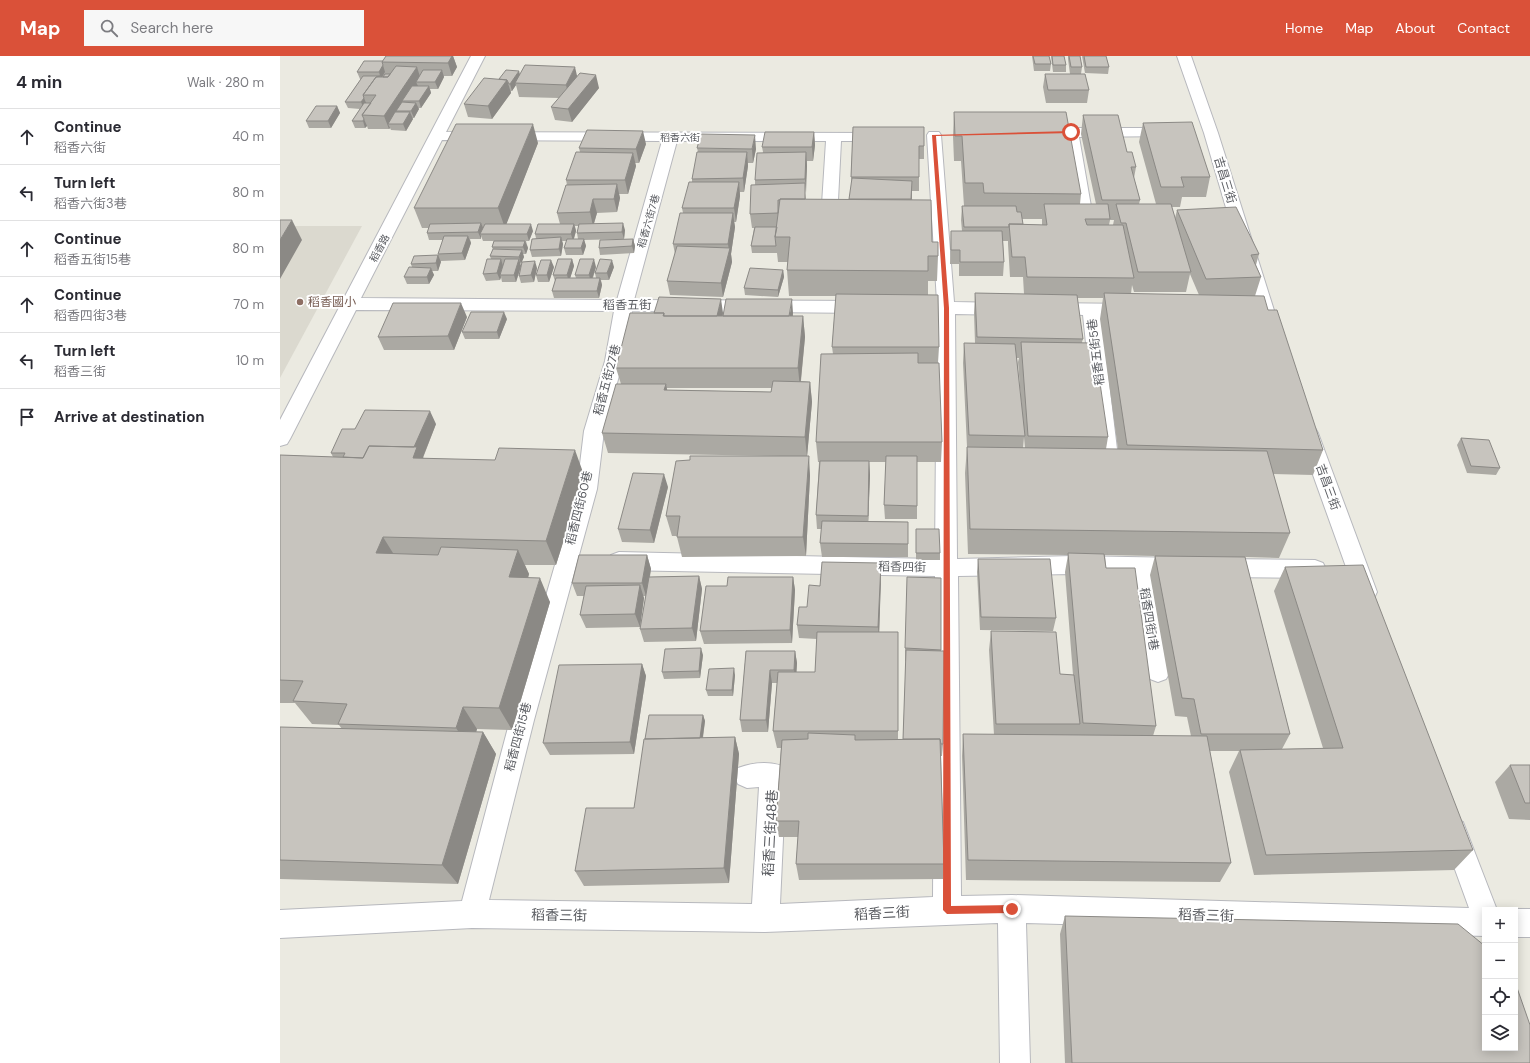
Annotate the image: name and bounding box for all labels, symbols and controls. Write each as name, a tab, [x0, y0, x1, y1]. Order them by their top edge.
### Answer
search box	[84, 10, 364, 46]
text: Map	[20, 16, 60, 41]
icon: search	[98, 17, 120, 39]
text: Search here	[130, 18, 213, 38]
text: Home	[1285, 19, 1323, 37]
text: Map	[1345, 19, 1373, 37]
text: About	[1395, 19, 1435, 37]
text: Contact	[1457, 19, 1510, 37]
text: 4 min	[16, 71, 62, 93]
text: Walk · 280 m	[187, 74, 264, 91]
text: Continue	[54, 117, 122, 137]
route start	[1062, 123, 1080, 141]
icon: ahead	[16, 126, 38, 148]
text: 40 m	[232, 128, 264, 145]
street label: 稻香六街	[660, 131, 700, 144]
text: 稻香六街	[54, 139, 106, 156]
street label: 吉昌三街	[1210, 155, 1240, 205]
text: Turn left	[54, 173, 115, 193]
icon: left	[16, 182, 38, 204]
text: 80 m	[232, 184, 264, 201]
street label: 稻香六街7巷	[635, 193, 662, 250]
text: 稻香六街3巷	[54, 195, 127, 212]
text: Continue	[54, 229, 122, 249]
street label: 稻香路	[367, 232, 392, 265]
icon: ahead	[16, 238, 38, 260]
text: 80 m	[232, 240, 264, 257]
text: 稻香五街15巷	[54, 251, 131, 268]
text: Continue	[54, 285, 122, 305]
icon: ahead	[16, 294, 38, 316]
place label: 稻香國小	[308, 294, 356, 310]
text: 70 m	[233, 296, 264, 313]
marker: 稻香國小	[295, 297, 305, 307]
street label: 稻香五街	[603, 297, 651, 313]
text: 稻香四街3巷	[54, 307, 127, 324]
street label: 稻香五街5巷	[1084, 318, 1108, 386]
text: Turn left	[54, 341, 115, 361]
street label: 稻香五街27巷	[590, 343, 624, 417]
icon: left	[16, 350, 38, 372]
text: 10 m	[236, 352, 264, 369]
text: 稻香三街	[54, 363, 106, 380]
icon: arrive	[16, 406, 38, 428]
text: Arrive at destination	[54, 407, 205, 427]
street label: 吉昌三街	[1312, 462, 1344, 512]
street label: 稻香四街60巷	[562, 469, 596, 547]
street label: 稻香四街	[878, 559, 926, 575]
street label: 稻香四街1巷	[1136, 586, 1162, 652]
street label: 稻香四街15巷	[501, 701, 535, 773]
street label: 稻香三街48巷	[759, 789, 781, 877]
route end	[1003, 900, 1021, 918]
street label: 稻香三街	[854, 903, 910, 923]
street label: 稻香三街	[1178, 905, 1234, 925]
street label: 稻香三街	[531, 906, 587, 924]
map controls	[1482, 907, 1518, 1051]
button: +	[1482, 907, 1518, 943]
button: −	[1482, 943, 1518, 979]
button: locate	[1482, 979, 1518, 1015]
button: layers	[1482, 1015, 1518, 1051]

